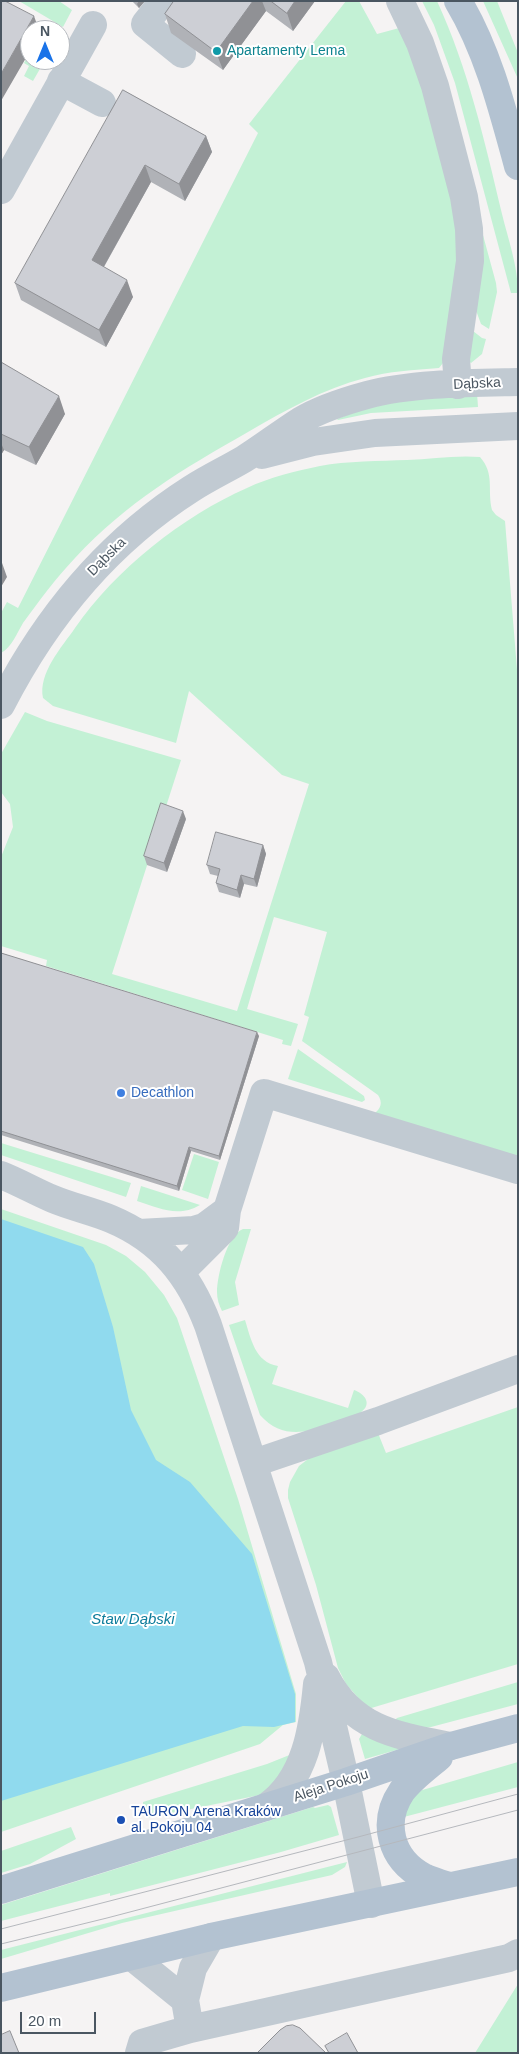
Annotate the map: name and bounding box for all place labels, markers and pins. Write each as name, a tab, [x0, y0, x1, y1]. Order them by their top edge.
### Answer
place label: Apartamenty Lema	[227, 43, 345, 59]
marker: Apartamenty Lema	[211, 45, 223, 57]
place label: Decathlon	[131, 1085, 194, 1101]
marker: Decathlon	[115, 1087, 127, 1099]
place label: TAURON Arena Kraków al. Pokoju 04	[131, 1804, 281, 1836]
marker: TAURON Arena Kraków al. Pokoju 04	[115, 1814, 127, 1826]

